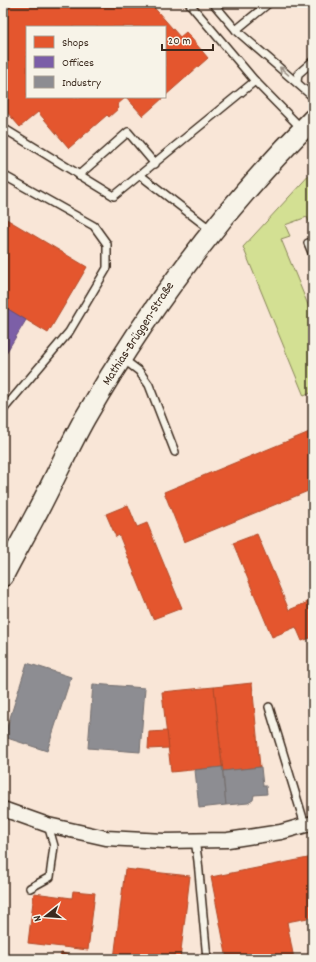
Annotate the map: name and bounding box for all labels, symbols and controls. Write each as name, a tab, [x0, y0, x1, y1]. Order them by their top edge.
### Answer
legend	[26, 26, 166, 98]
scale bar	[162, 26, 213, 52]
text: 20 m	[168, 33, 191, 50]
text: Shops	[62, 35, 89, 52]
text: Offices	[62, 55, 94, 72]
one-way arrow	[279, 67, 289, 76]
text: Industry	[62, 75, 102, 92]
street label: Mathias-Brüggen-Straße	[98, 278, 180, 390]
north arrow	[26, 896, 66, 936]
text: N	[30, 913, 47, 923]

